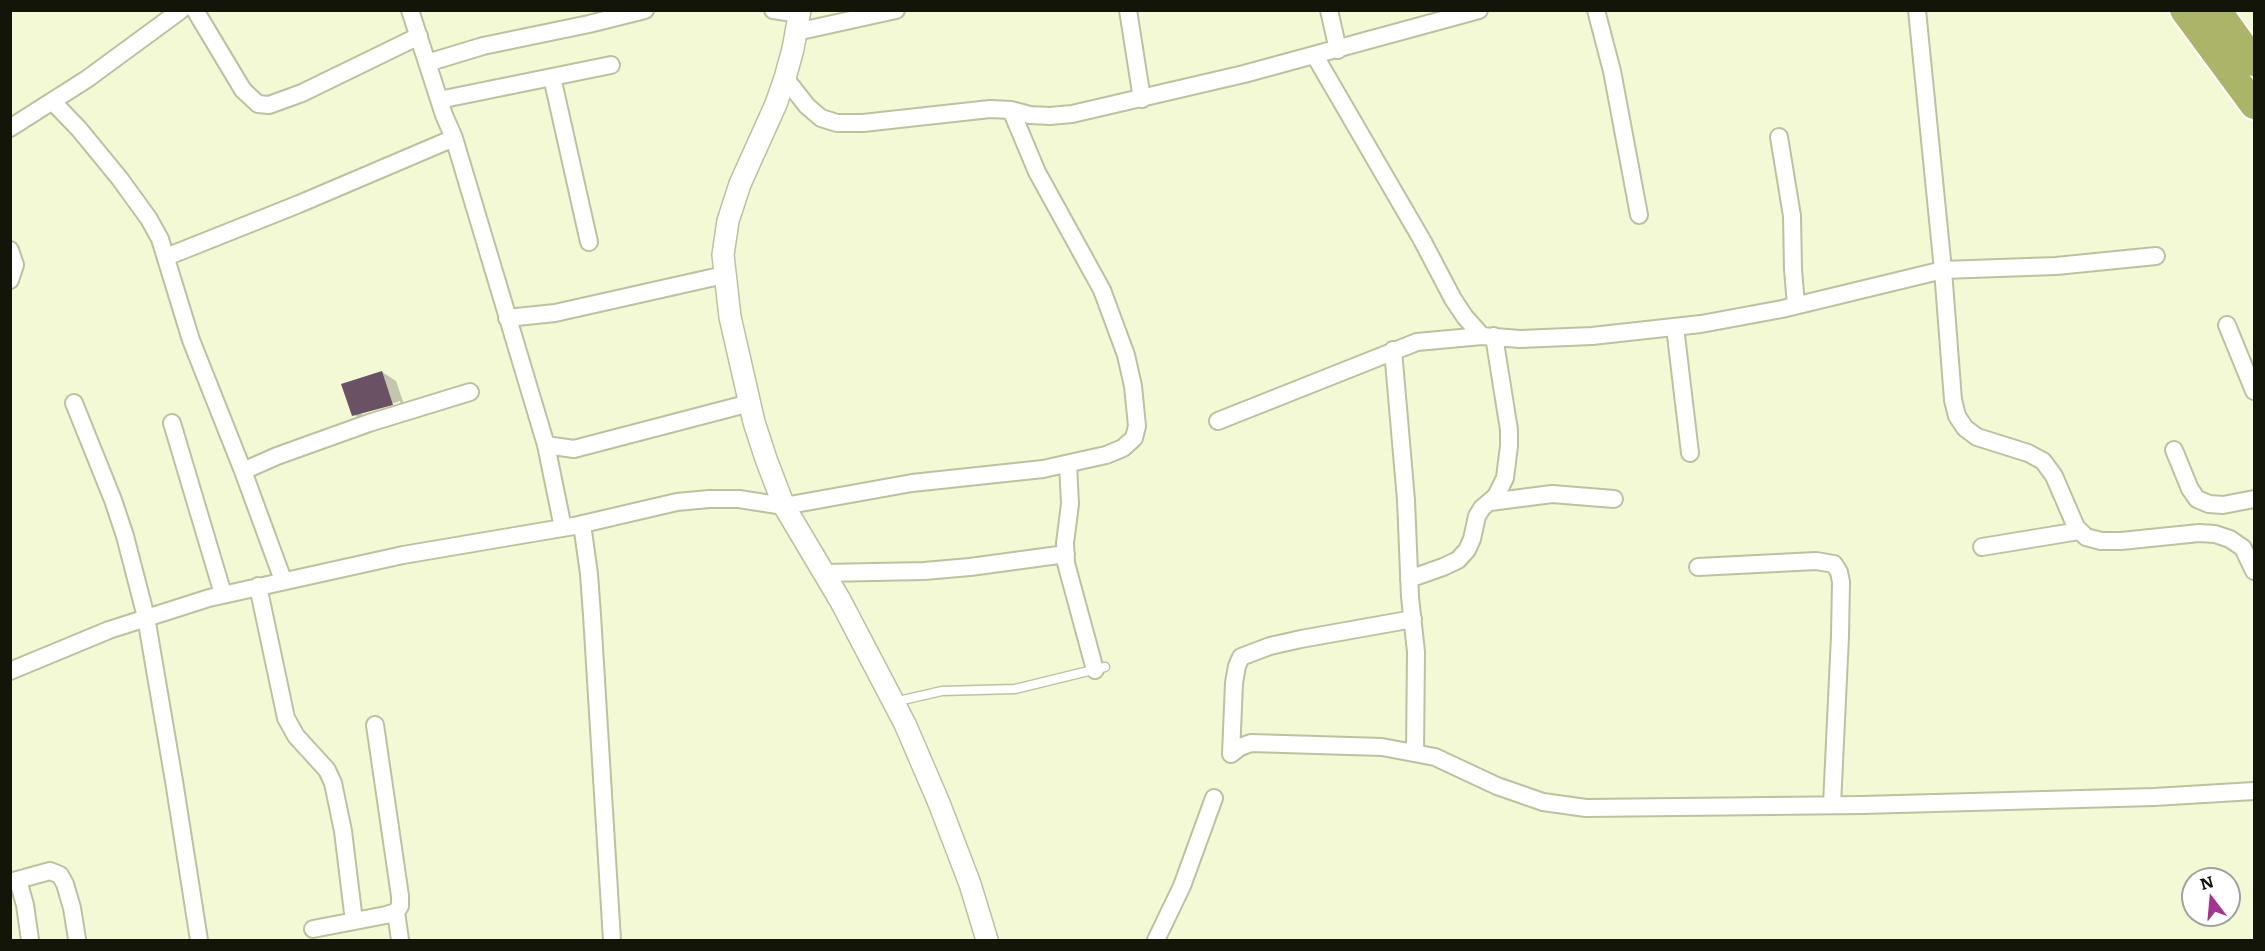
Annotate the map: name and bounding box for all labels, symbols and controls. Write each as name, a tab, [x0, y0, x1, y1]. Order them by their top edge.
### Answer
north arrow	[2181, 867, 2241, 927]
text: N	[2197, 868, 2216, 895]

